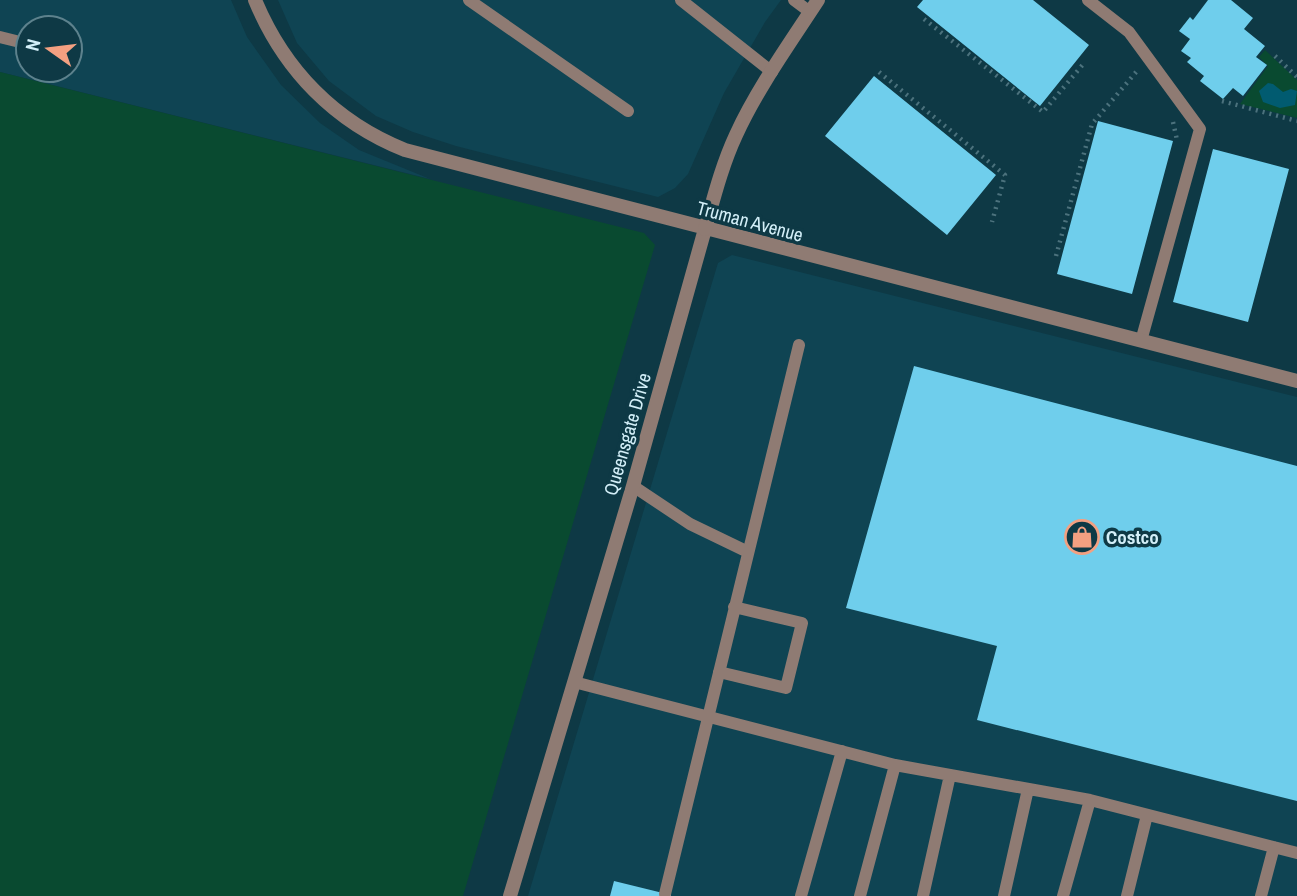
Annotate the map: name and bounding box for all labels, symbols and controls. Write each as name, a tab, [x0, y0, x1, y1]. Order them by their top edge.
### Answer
north arrow	[14, 14, 84, 84]
text: N	[19, 36, 46, 53]
street label: Truman Avenue	[694, 194, 806, 248]
street label: Queensgate Drive	[597, 370, 657, 498]
shop icon: Costco	[1063, 518, 1101, 556]
place label: Costco	[1106, 524, 1159, 550]

